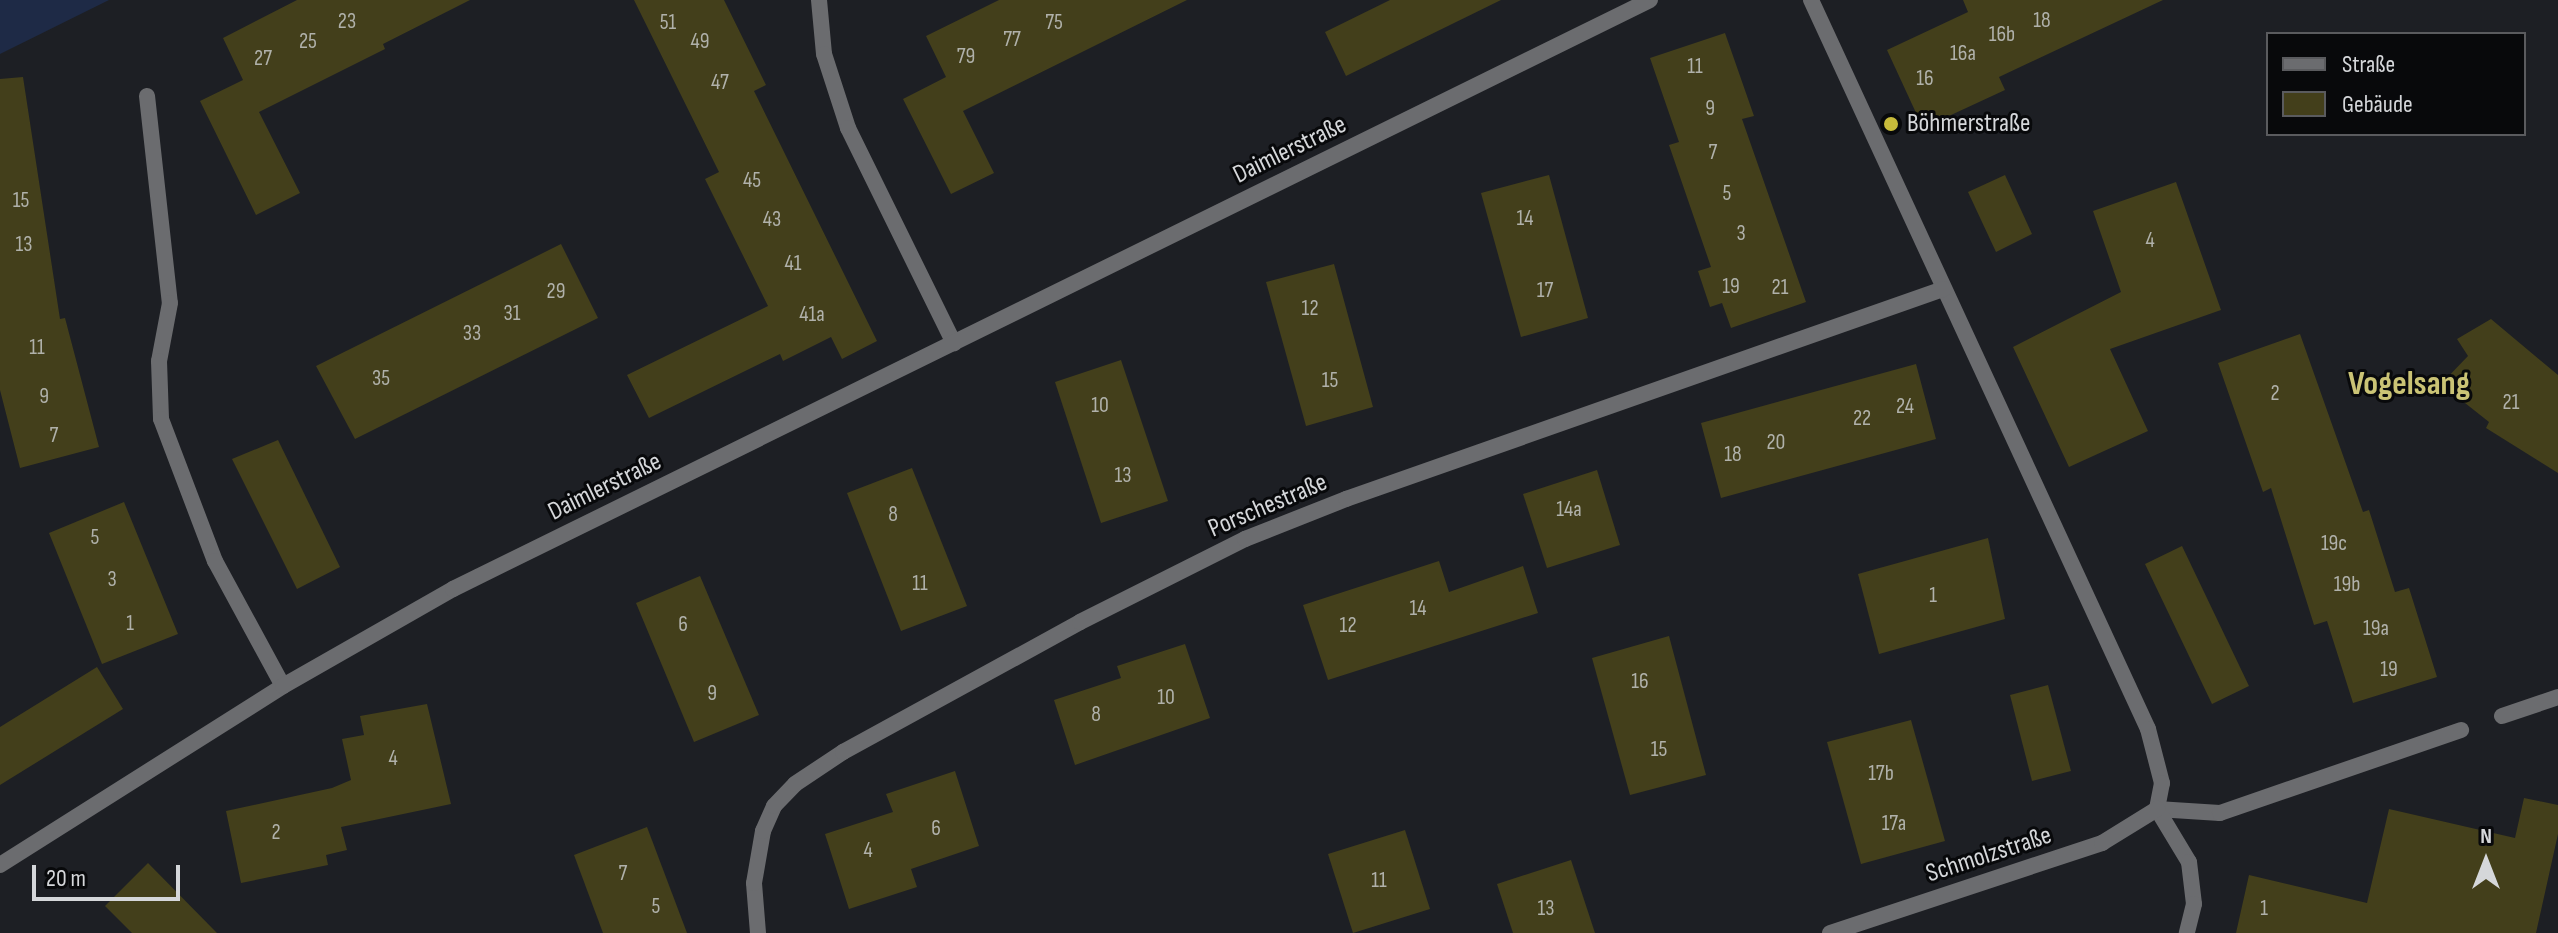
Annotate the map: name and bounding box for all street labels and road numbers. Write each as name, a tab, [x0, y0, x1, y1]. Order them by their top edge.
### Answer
street label: Daimlerstraße	[1228, 109, 1352, 191]
street label: Daimlerstraße	[543, 446, 667, 528]
street label: Porschestraße	[1204, 467, 1332, 545]
street label: Schmolzstraße	[1922, 820, 2056, 890]

